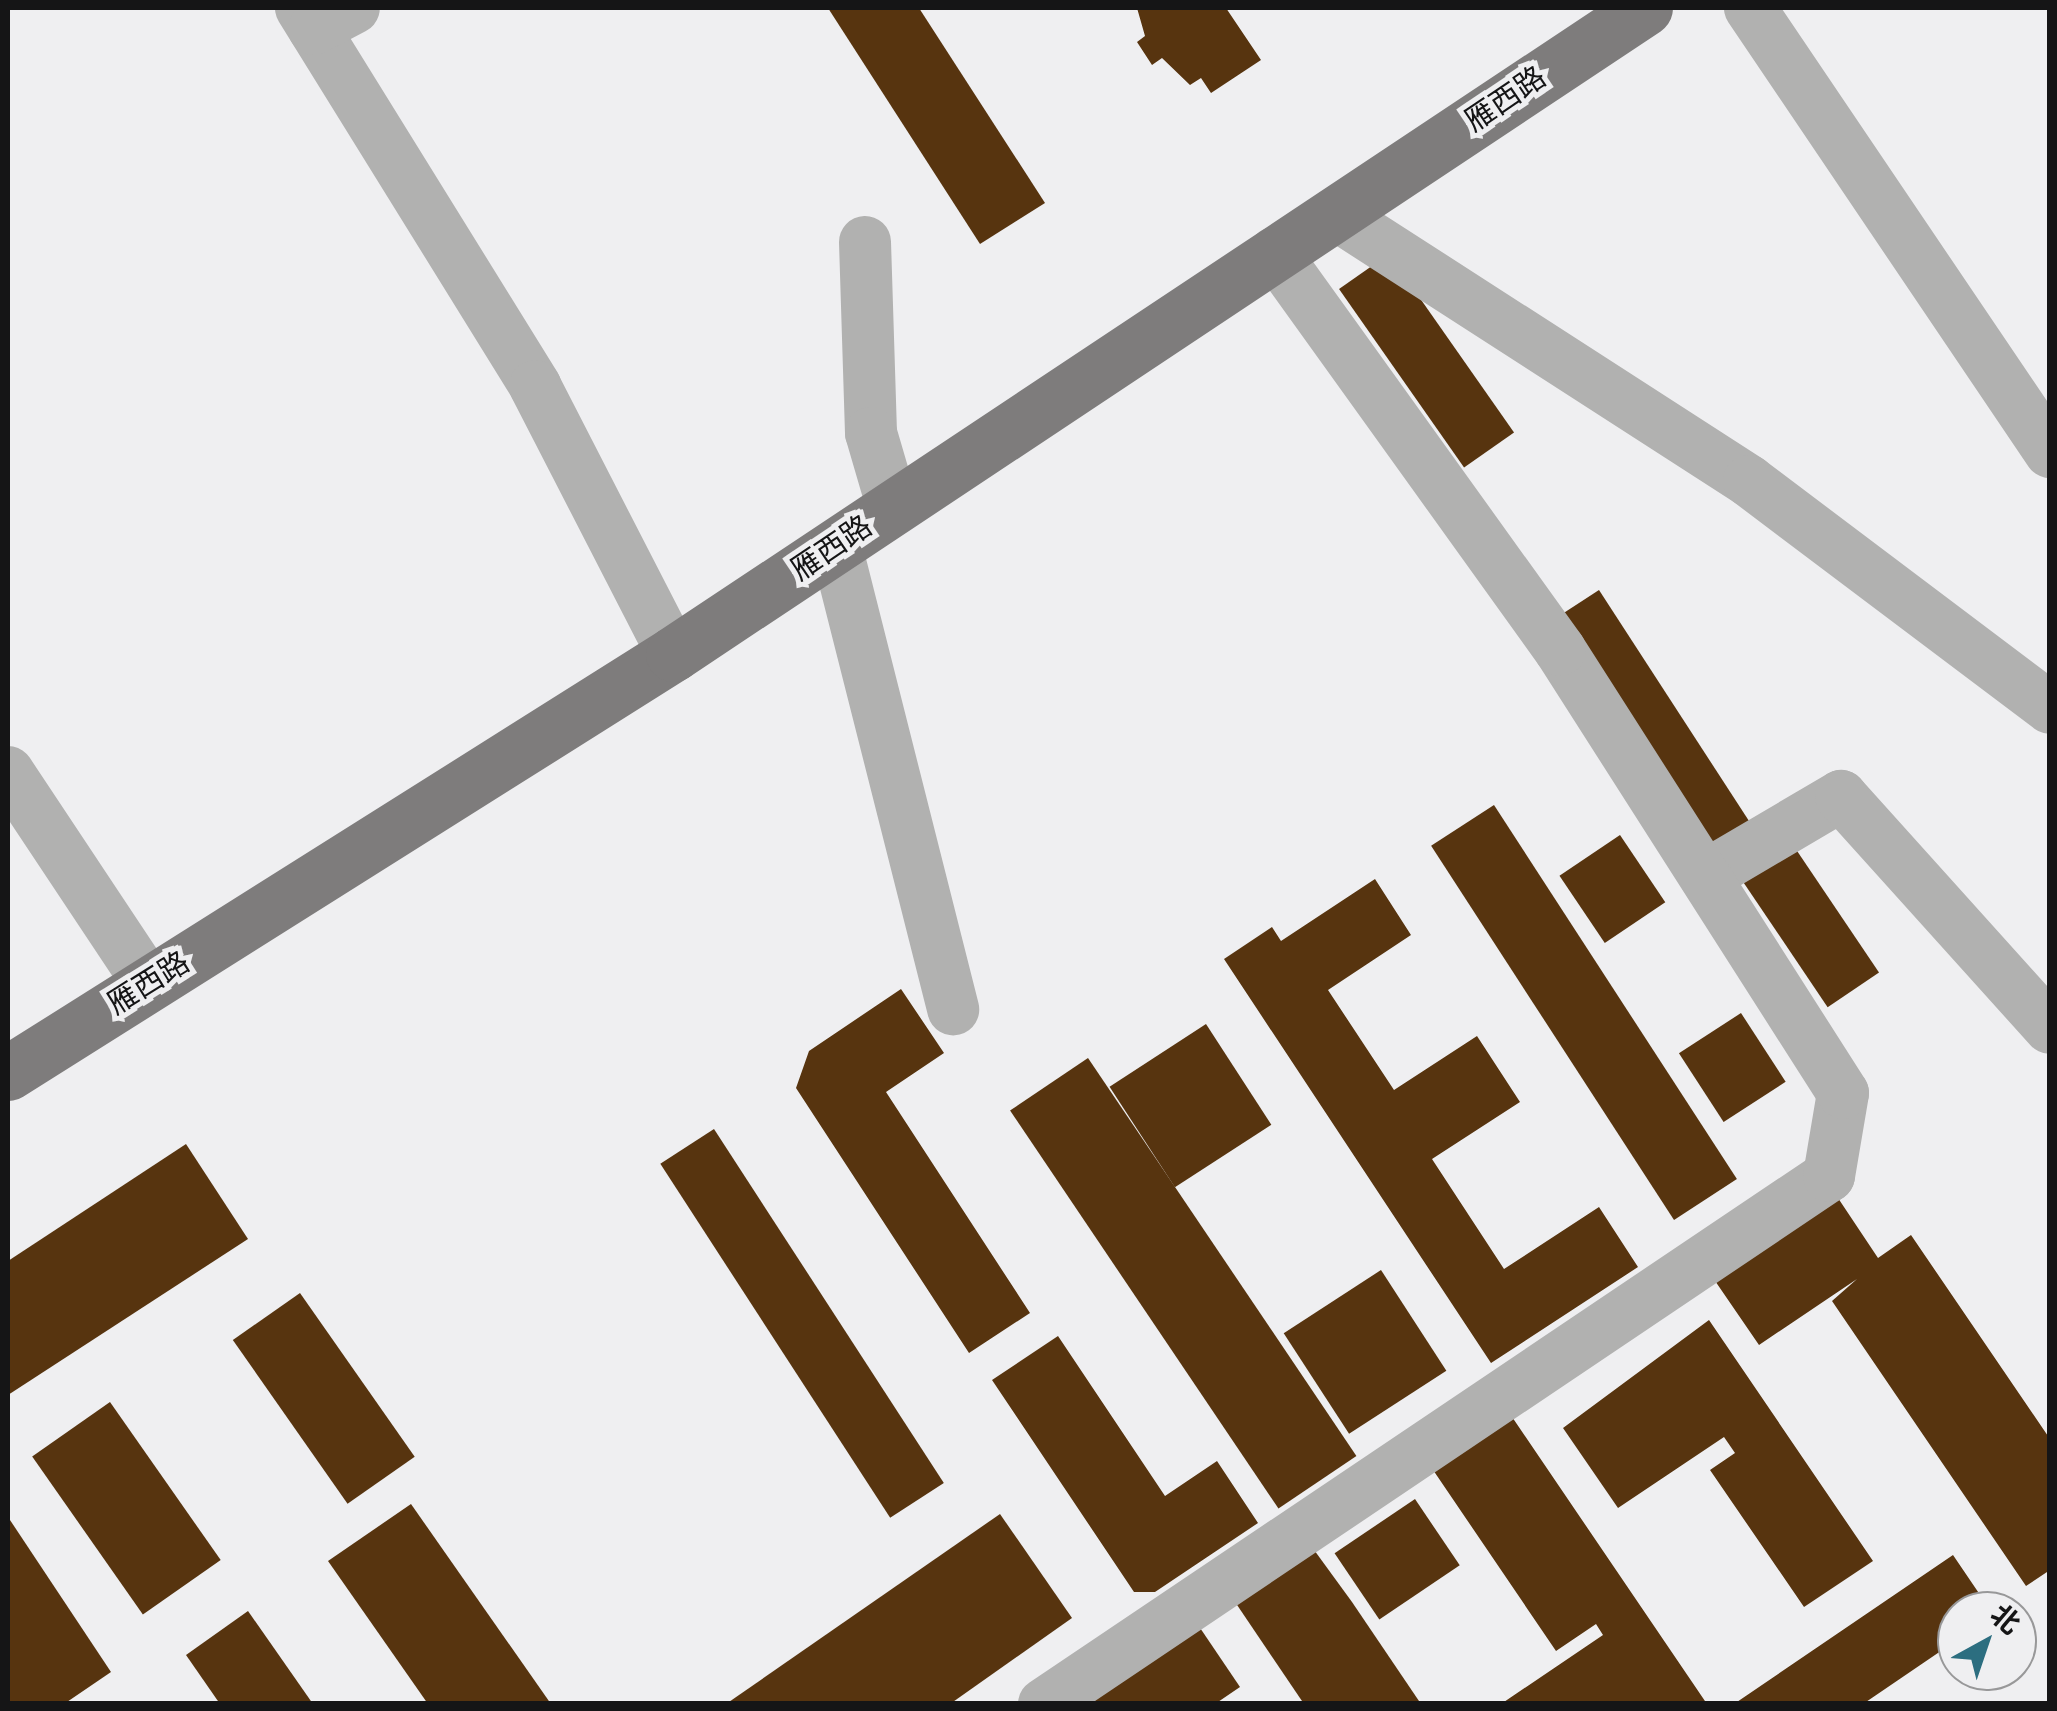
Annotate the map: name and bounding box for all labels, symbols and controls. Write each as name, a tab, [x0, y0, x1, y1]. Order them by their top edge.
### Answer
street label: 雁西路	[1459, 60, 1553, 140]
street label: 雁西路	[785, 509, 879, 589]
street label: 雁西路	[101, 945, 197, 1023]
north arrow	[1937, 1591, 2037, 1691]
text: 北	[1983, 1598, 2027, 1642]

